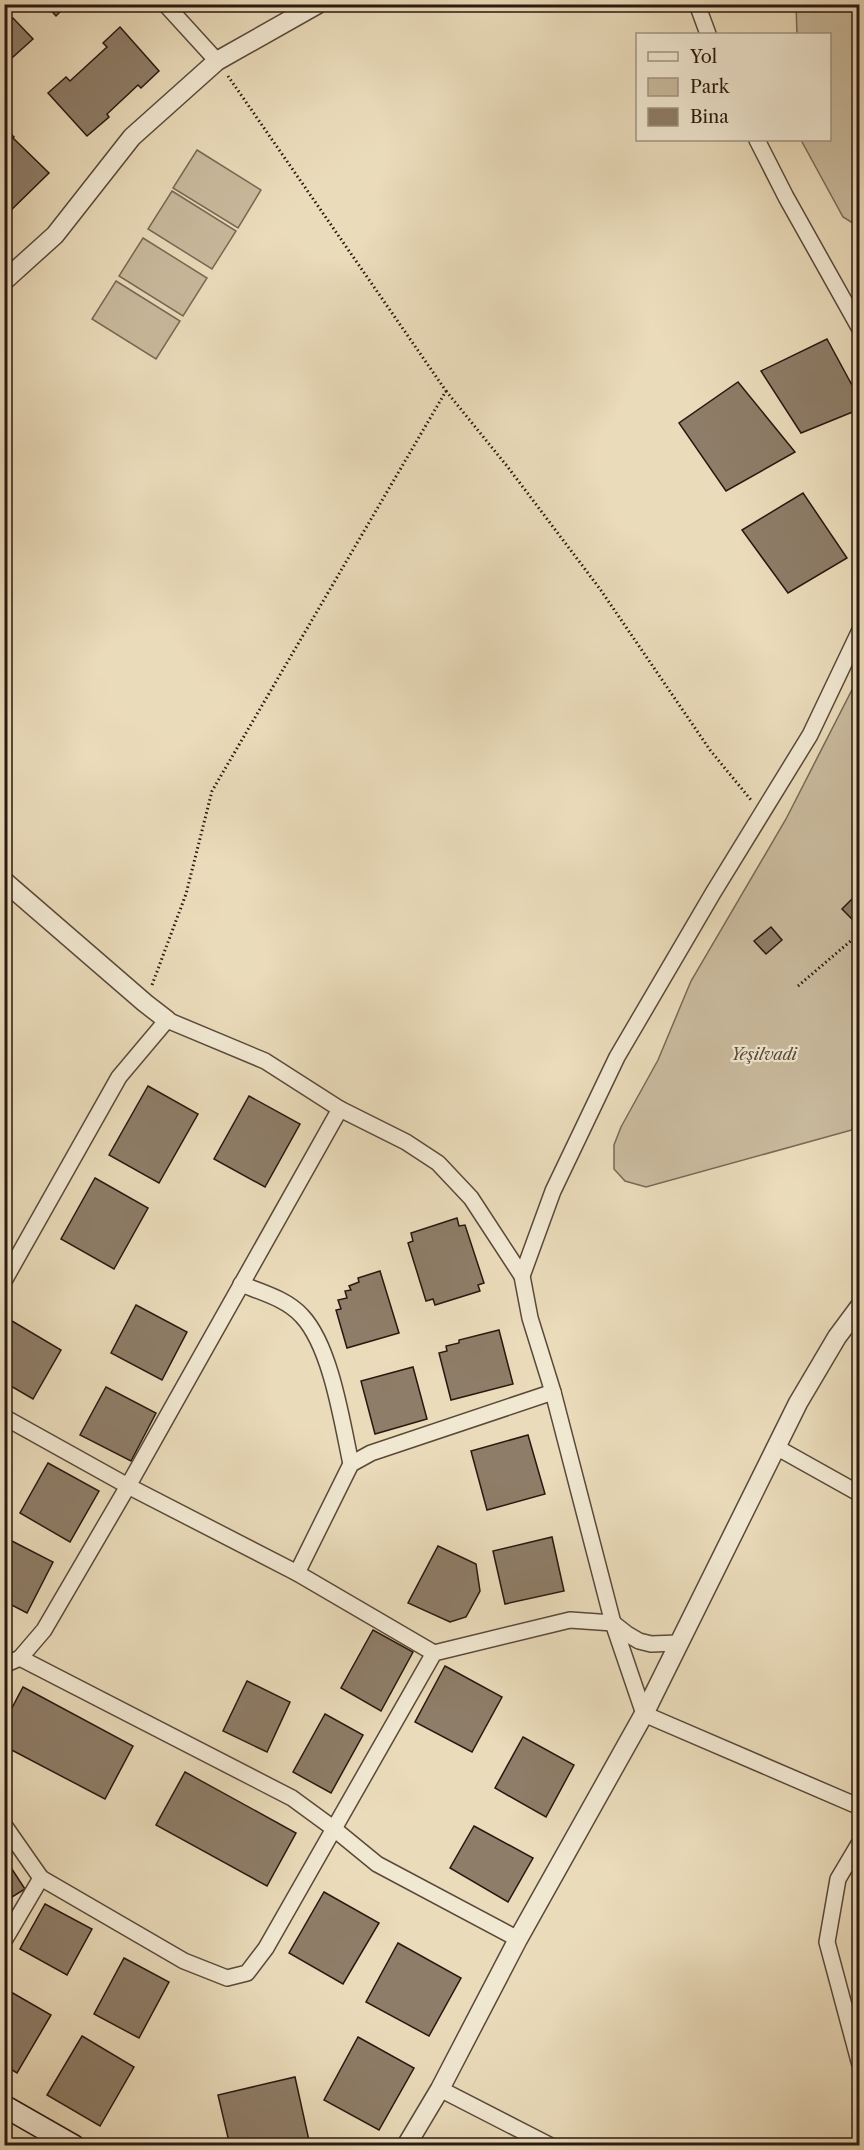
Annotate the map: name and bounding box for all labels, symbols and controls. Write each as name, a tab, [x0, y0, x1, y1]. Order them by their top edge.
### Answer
legend	[636, 33, 831, 141]
text: Yol	[689, 46, 717, 68]
text: Park	[690, 76, 731, 98]
text: Bina	[690, 106, 729, 128]
park label: Yeşilvadi	[731, 1044, 798, 1064]

